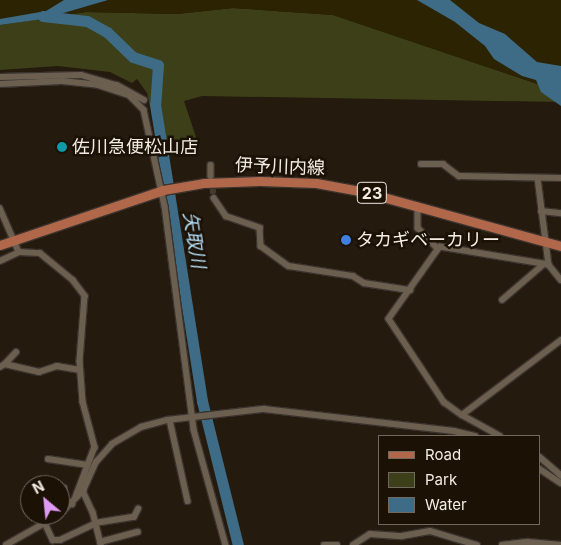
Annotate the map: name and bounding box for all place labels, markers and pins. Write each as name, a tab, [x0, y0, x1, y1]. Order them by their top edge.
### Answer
place label: 佐川急便松山店	[72, 136, 198, 158]
marker: 佐川急便松山店	[56, 141, 68, 153]
place label: タカギベーカリー	[356, 229, 500, 251]
marker: タカギベーカリー	[340, 234, 352, 246]

